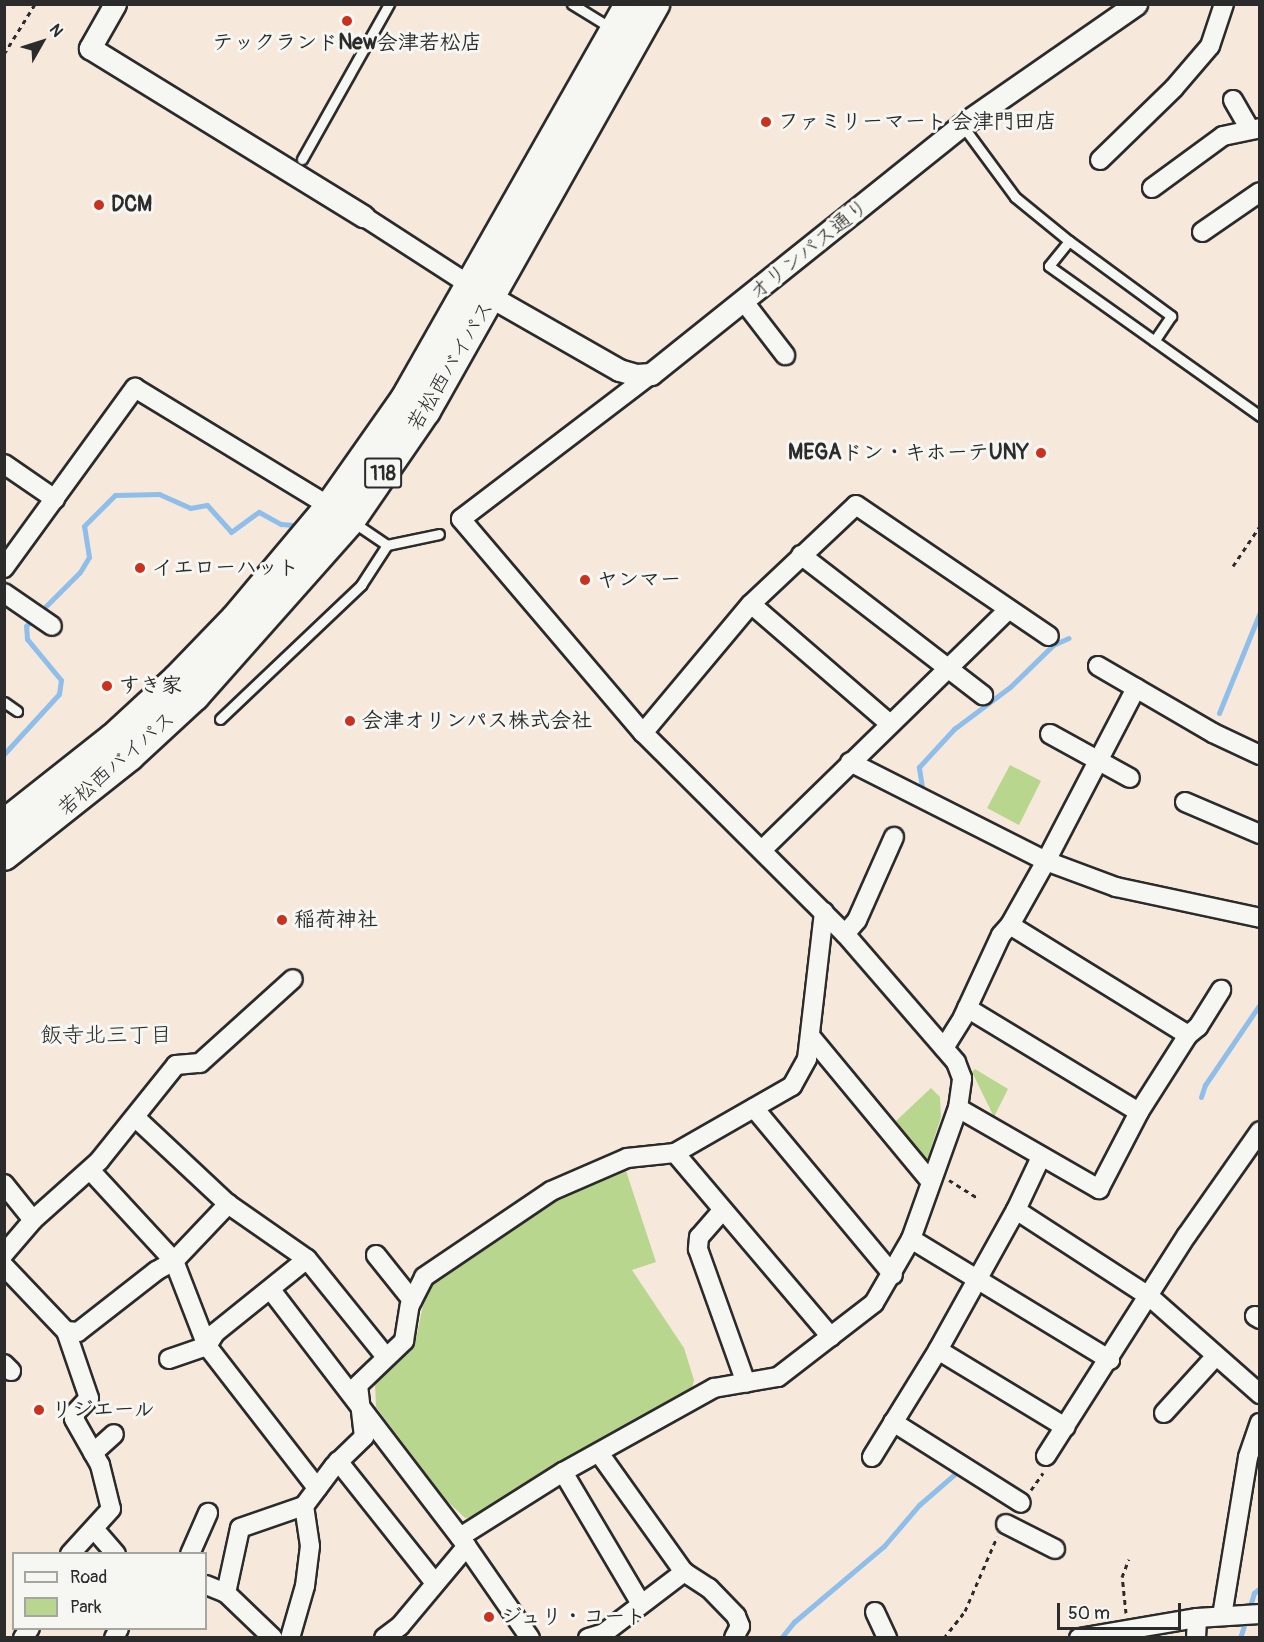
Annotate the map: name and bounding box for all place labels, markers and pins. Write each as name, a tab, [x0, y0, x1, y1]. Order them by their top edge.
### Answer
marker: テックランドNew会津若松店	[340, 14, 354, 28]
place label: テックランドNew会津若松店	[212, 30, 482, 56]
place label: ファミリーマート 会津門田店	[778, 109, 1056, 135]
marker: ファミリーマート 会津門田店	[759, 115, 773, 129]
place label: DCM	[111, 192, 152, 218]
marker: DCM	[92, 198, 106, 212]
place label: MEGAドン・キホーテUNY	[788, 440, 1029, 466]
marker: MEGAドン・キホーテUNY	[1034, 446, 1048, 460]
place label: イエローハット	[152, 555, 299, 581]
marker: イエローハット	[133, 561, 147, 575]
place label: ヤンマー	[597, 567, 681, 593]
marker: ヤンマー	[578, 573, 592, 587]
place label: すき家	[119, 673, 182, 699]
marker: すき家	[100, 679, 114, 693]
place label: 会津オリンパス株式会社	[362, 708, 593, 734]
marker: 会津オリンパス株式会社	[343, 714, 357, 728]
place label: 稲荷神社	[294, 907, 378, 933]
marker: 稲荷神社	[275, 913, 289, 927]
place label: リジエール	[51, 1397, 156, 1423]
marker: リジエール	[32, 1403, 46, 1417]
place label: ジュリ・コート	[501, 1604, 648, 1630]
marker: ジュリ・コート	[482, 1610, 496, 1624]

